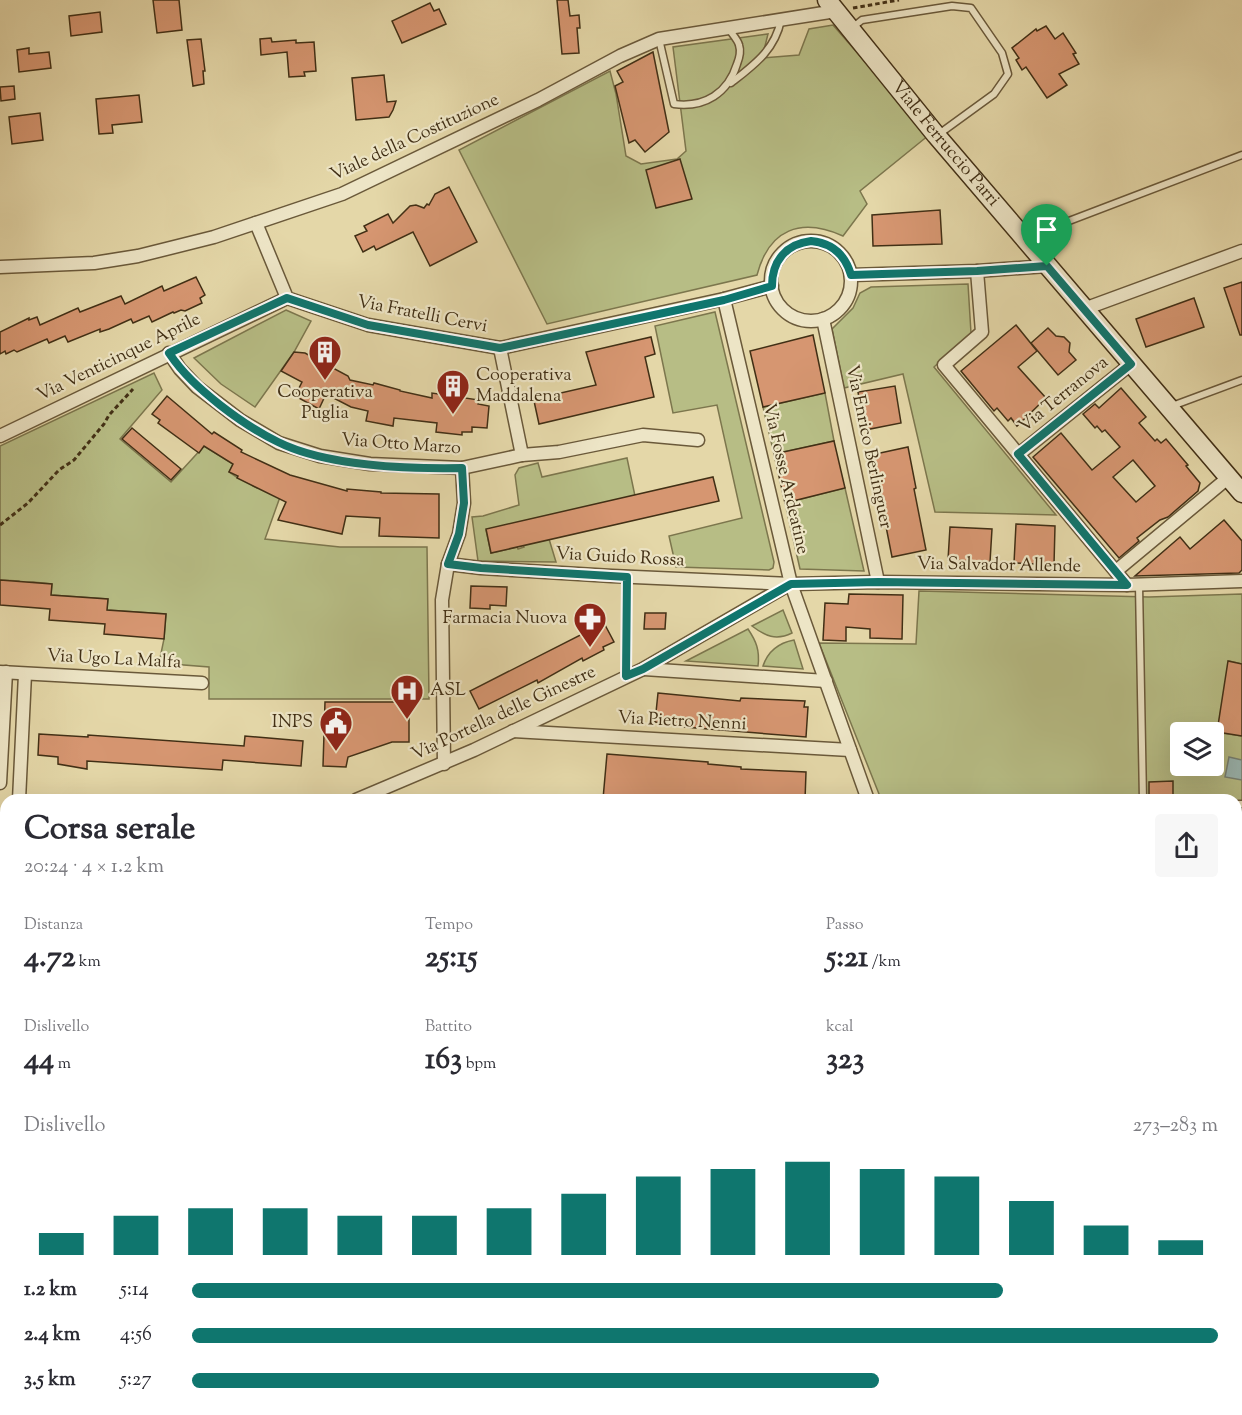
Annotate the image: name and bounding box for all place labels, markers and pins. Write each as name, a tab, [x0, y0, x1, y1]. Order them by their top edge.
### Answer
pin	[1021, 204, 1072, 266]
building icon: Cooperativa Puglia	[307, 334, 343, 381]
place label: Cooperativa Maddalena	[476, 363, 572, 410]
building icon: Cooperativa Maddalena	[435, 368, 471, 415]
place label: Cooperativa Puglia	[277, 380, 373, 427]
pharmacy icon: Farmacia Nuova	[572, 601, 608, 648]
place label: Farmacia Nuova	[443, 606, 567, 632]
hospital icon: ASL	[389, 673, 425, 720]
place label: ASL	[430, 678, 466, 704]
public building icon: INPS	[318, 705, 354, 752]
place label: INPS	[272, 710, 313, 736]

